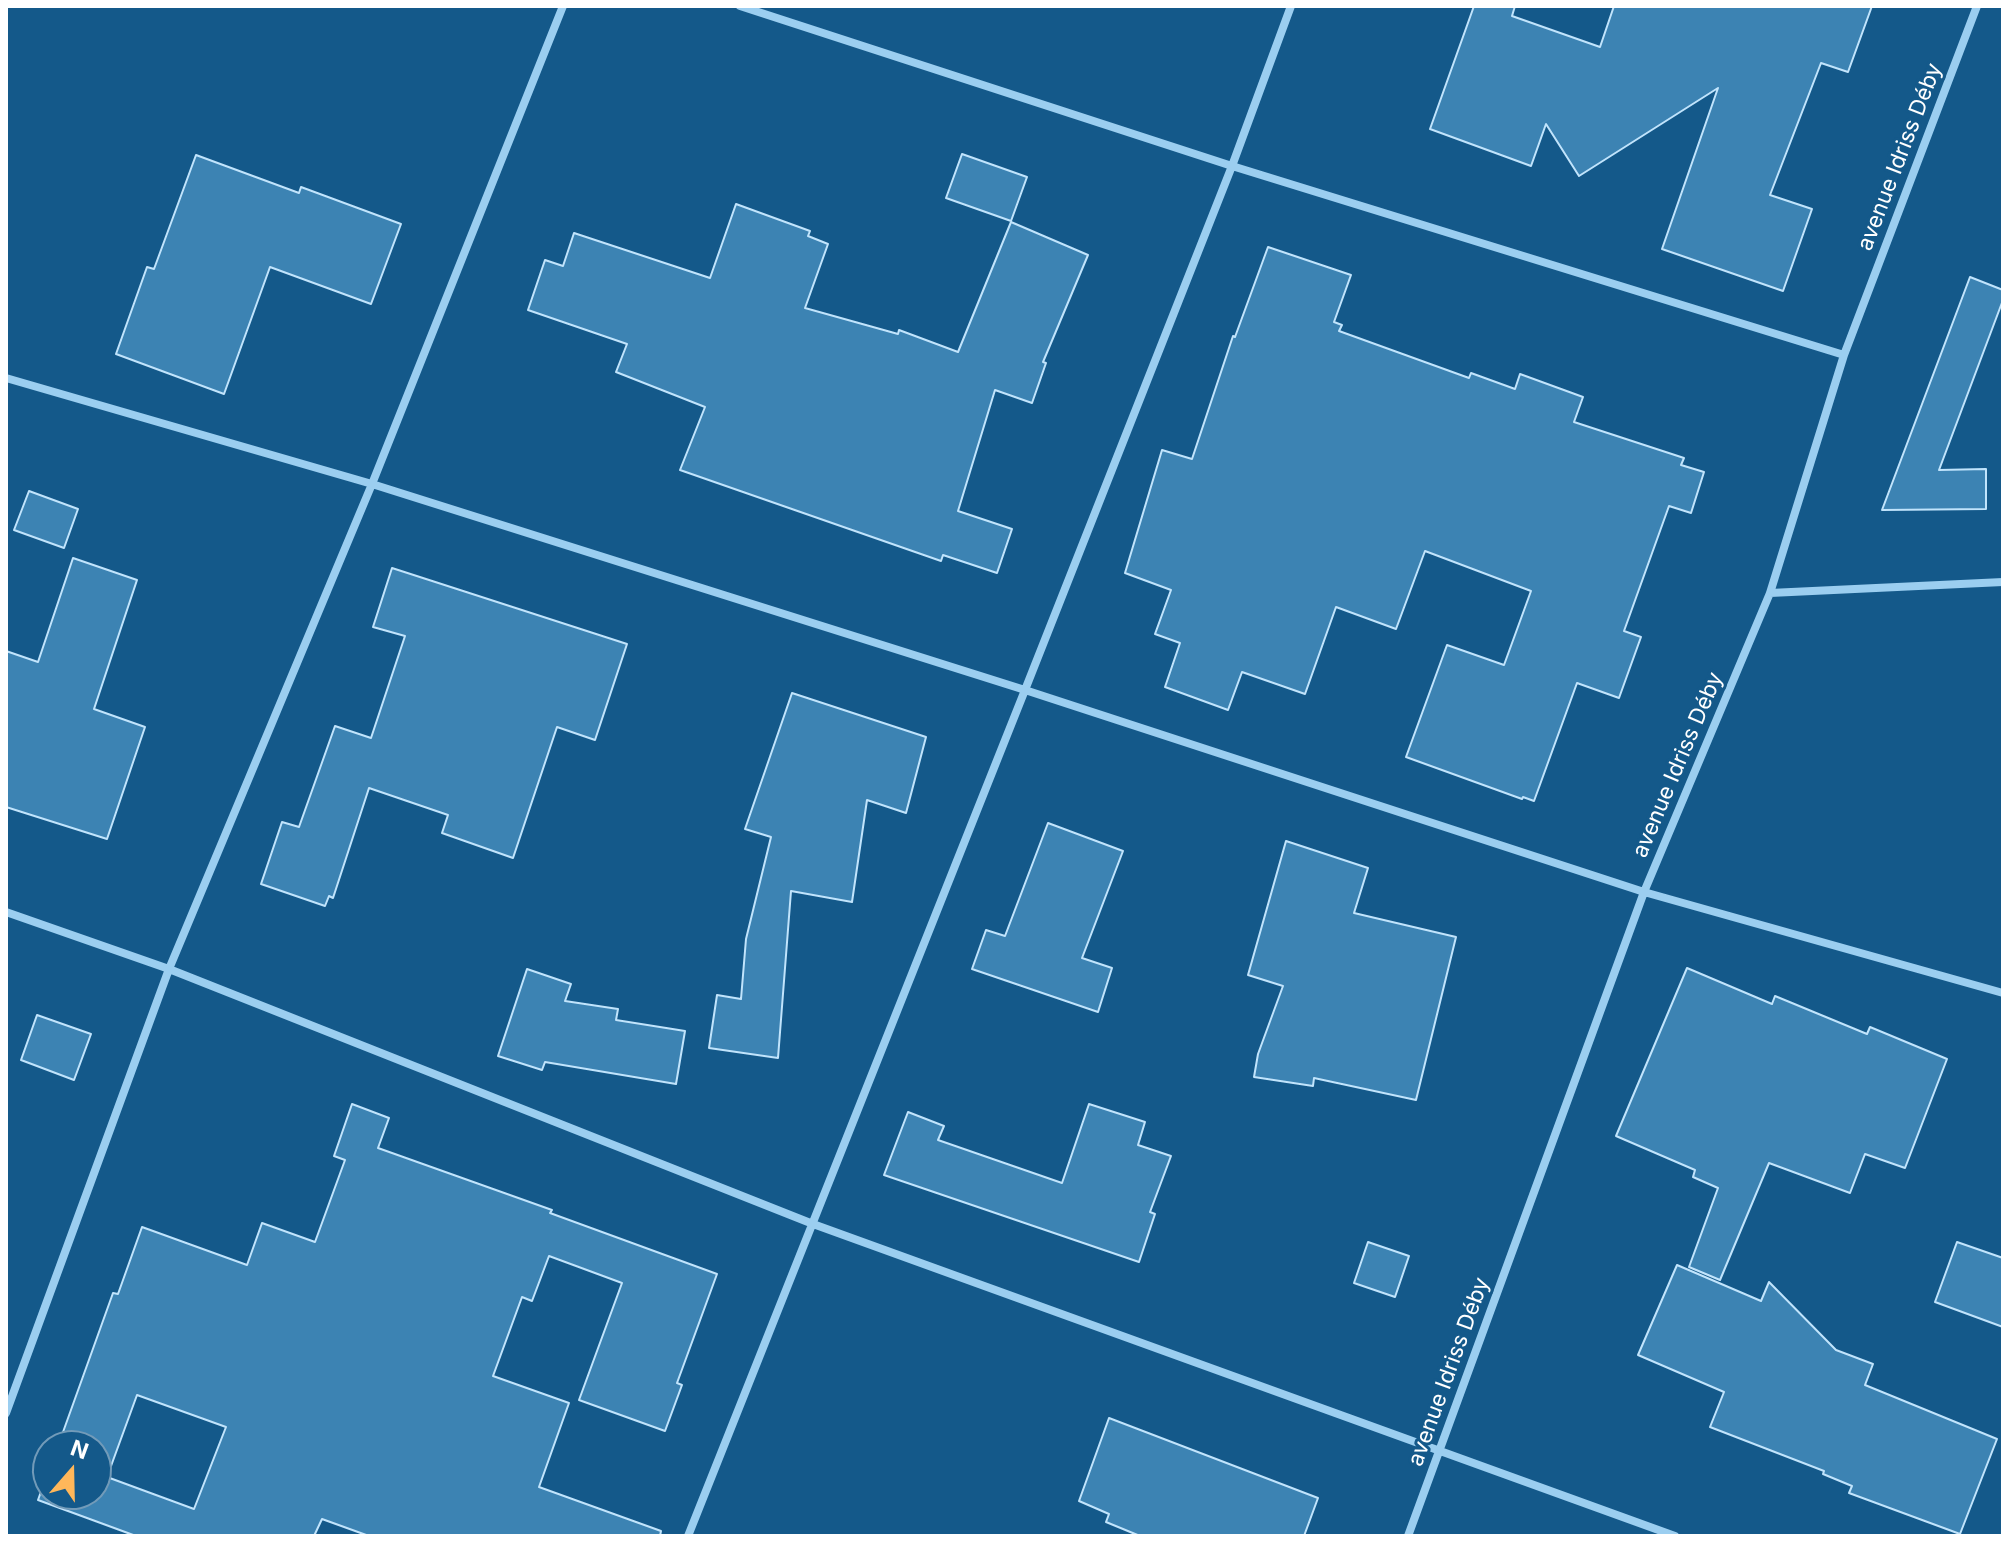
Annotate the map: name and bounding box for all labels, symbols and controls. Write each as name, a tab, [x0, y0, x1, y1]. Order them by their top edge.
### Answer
street label: avenue Idriss Déby	[1852, 60, 1948, 254]
street label: avenue Idriss Déby	[1627, 668, 1729, 862]
street label: avenue Idriss Déby	[1403, 1274, 1495, 1470]
north arrow	[32, 1430, 112, 1510]
text: N	[67, 1434, 92, 1464]

